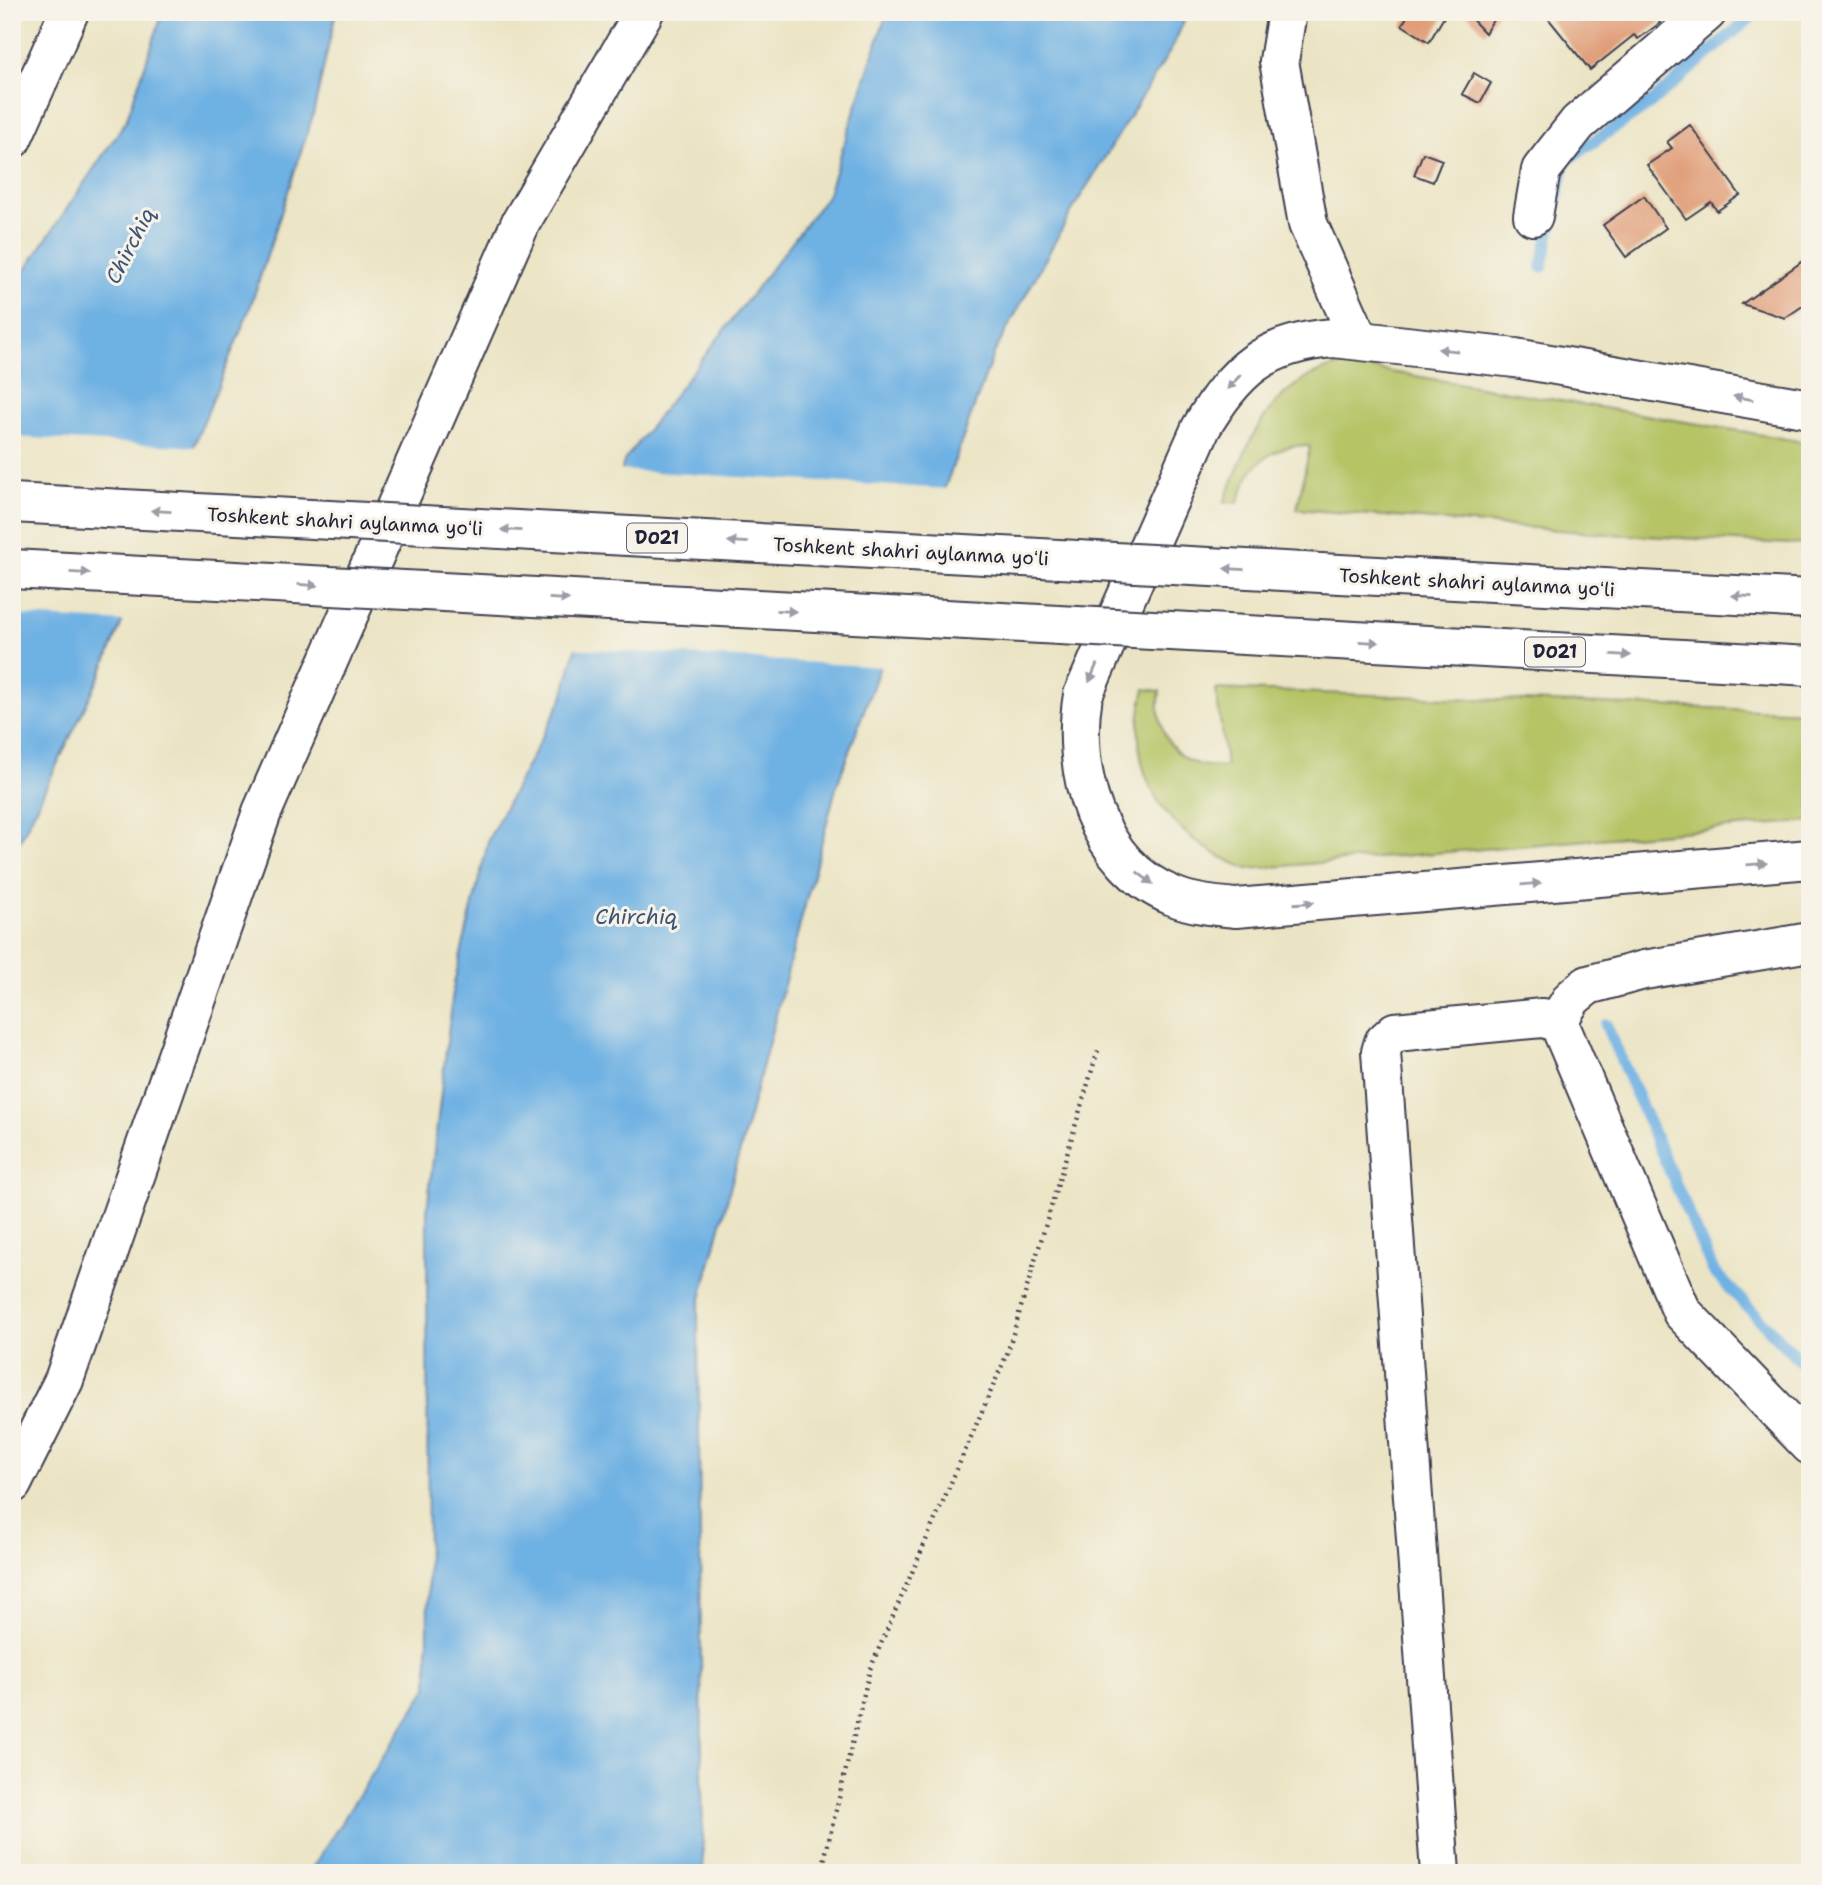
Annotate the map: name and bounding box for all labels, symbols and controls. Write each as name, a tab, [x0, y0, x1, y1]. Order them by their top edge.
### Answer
water label: Chirchiq	[99, 203, 161, 289]
one-way arrow	[1437, 345, 1459, 356]
one-way arrow	[1227, 373, 1243, 390]
one-way arrow	[1731, 392, 1753, 403]
street label: Toshkent shahri aylanma yoʻli	[206, 502, 484, 541]
one-way arrow	[150, 505, 172, 516]
one-way arrow	[499, 524, 521, 535]
road number: D021	[627, 524, 687, 552]
street label: Toshkent shahri aylanma yoʻli	[772, 532, 1050, 571]
one-way arrow	[727, 536, 749, 547]
one-way arrow	[1223, 563, 1245, 574]
street label: Toshkent shahri aylanma yoʻli	[1338, 563, 1616, 602]
one-way arrow	[70, 567, 92, 578]
one-way arrow	[297, 580, 319, 591]
one-way arrow	[1730, 590, 1752, 601]
one-way arrow	[548, 593, 570, 604]
one-way arrow	[776, 605, 798, 616]
one-way arrow	[1358, 637, 1380, 648]
road number: D021	[1525, 638, 1585, 666]
one-way arrow	[1610, 650, 1632, 661]
one-way arrow	[1087, 663, 1098, 684]
one-way arrow	[1746, 858, 1768, 869]
one-way arrow	[1136, 871, 1154, 885]
one-way arrow	[1520, 878, 1542, 889]
one-way arrow	[1293, 897, 1315, 908]
water label: Chirchiq	[595, 903, 678, 931]

